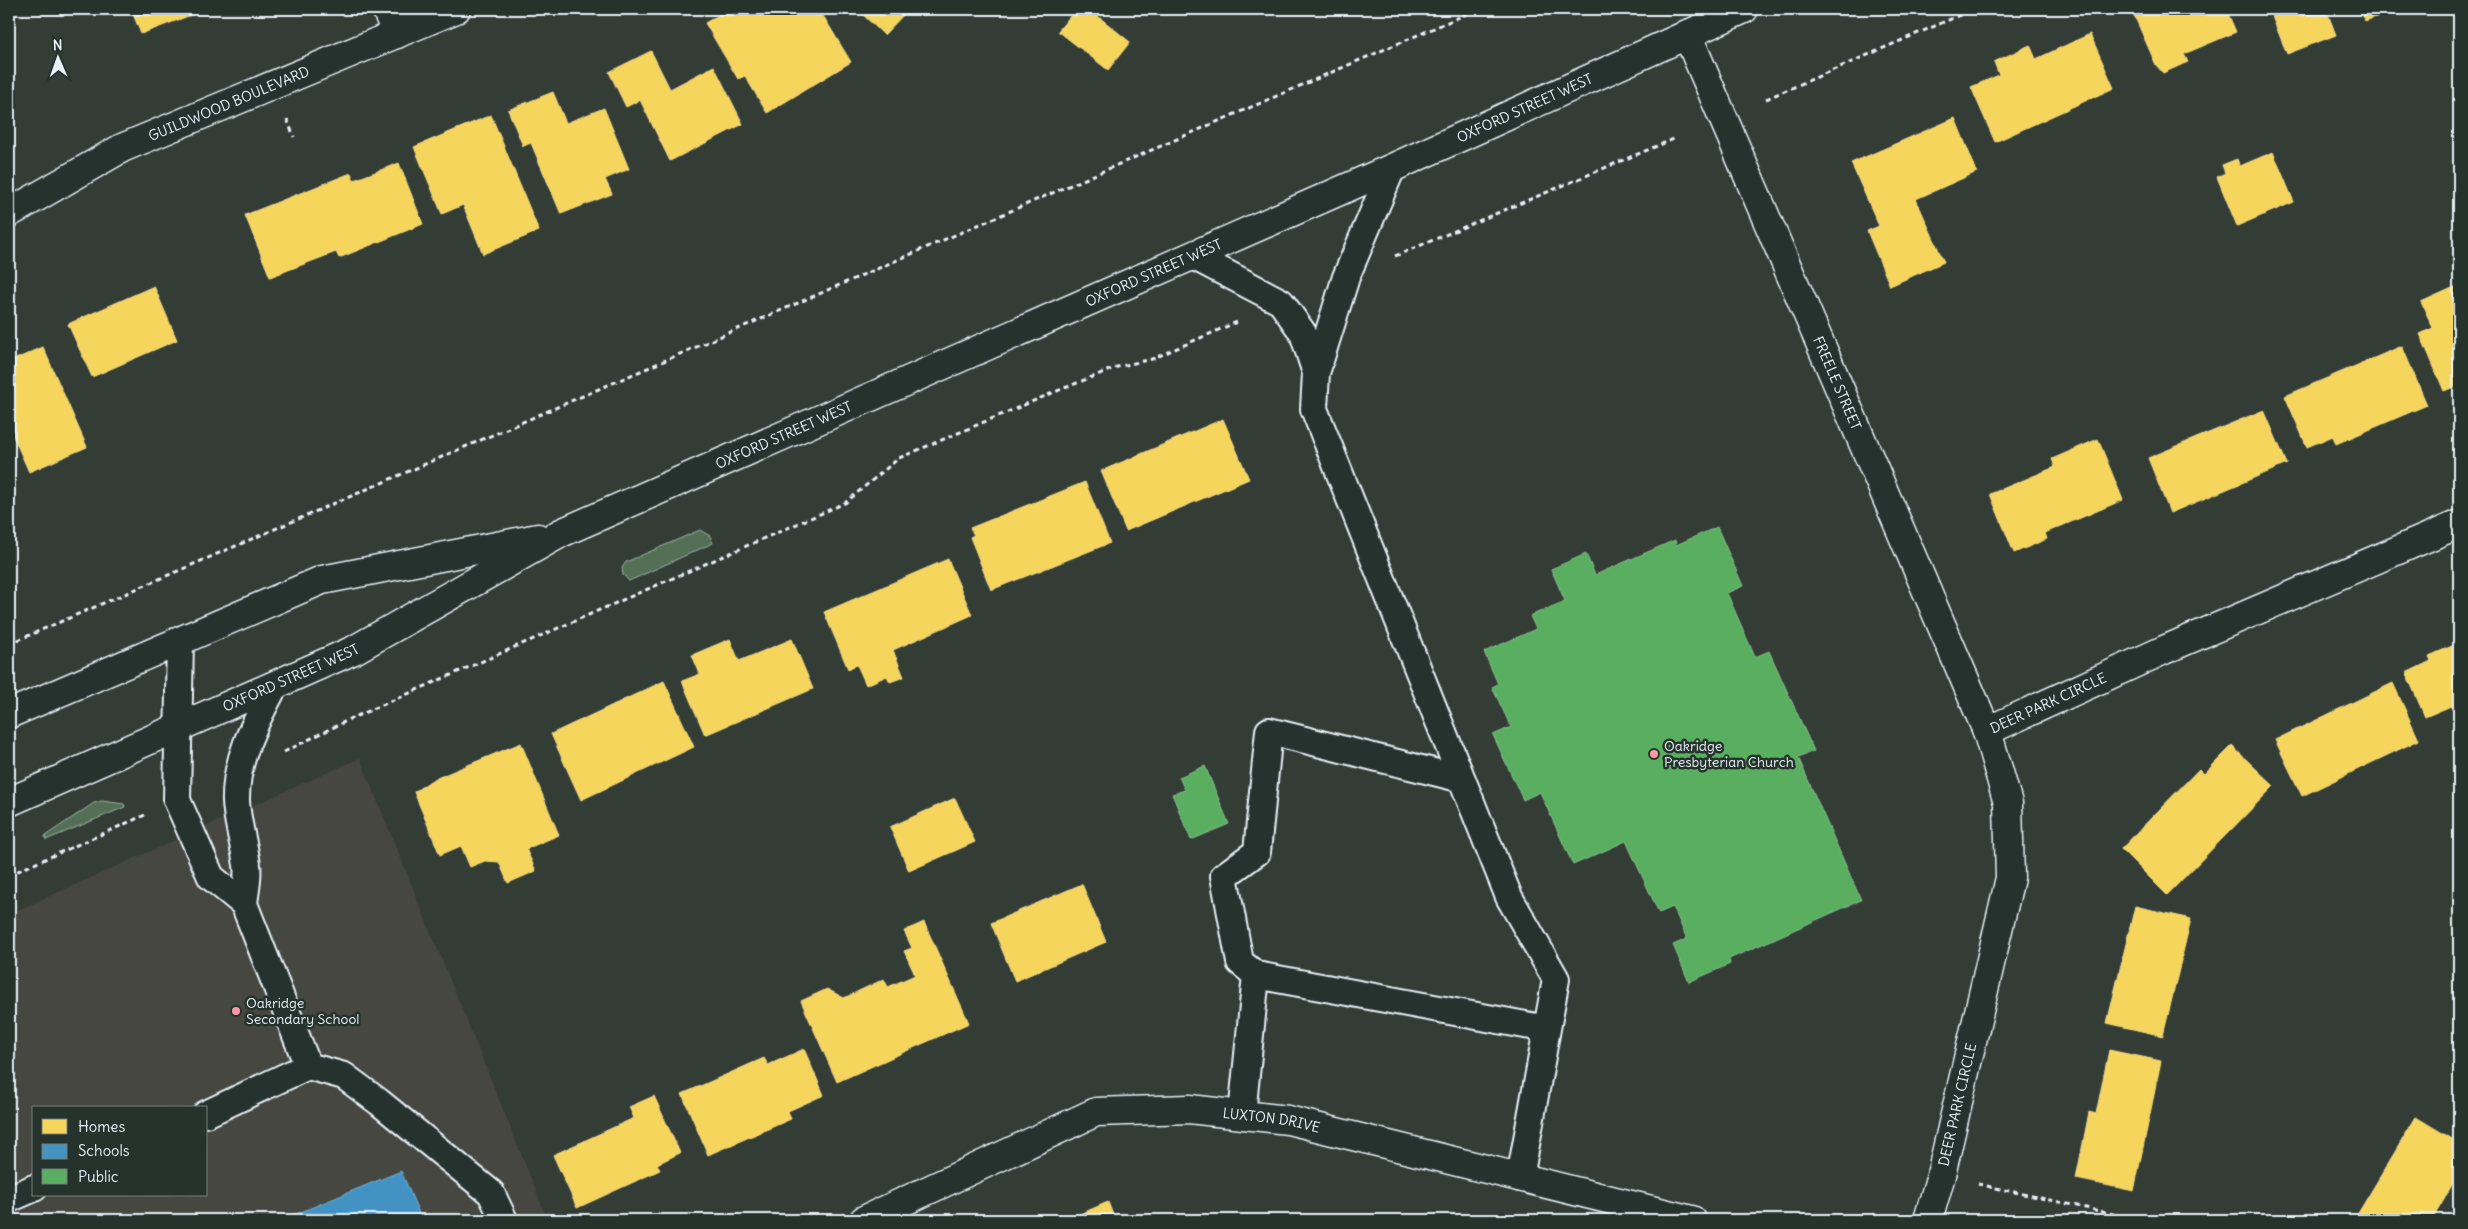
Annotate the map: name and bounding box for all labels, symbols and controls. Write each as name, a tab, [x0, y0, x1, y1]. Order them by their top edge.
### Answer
north arrow	[32, 32, 82, 82]
text: N	[52, 36, 63, 54]
street label: GUILDWOOD BOULEVARD	[146, 62, 312, 145]
street label: OXFORD STREET WEST	[1454, 70, 1595, 147]
street label: OXFORD STREET WEST	[1083, 235, 1225, 311]
street label: FREELE STREET	[1809, 333, 1865, 433]
street label: OXFORD STREET WEST	[713, 397, 855, 473]
street label: OXFORD STREET WEST	[220, 640, 362, 716]
street label: DEER PARK CIRCLE	[1987, 669, 2109, 737]
place label: Oakridge Presbyterian Church	[1664, 737, 1794, 771]
marker: Oakridge Presbyterian Church	[1648, 748, 1660, 760]
place label: Oakridge Secondary School	[246, 994, 359, 1028]
marker: Oakridge Secondary School	[230, 1005, 242, 1017]
street label: DEER PARK CIRCLE	[1934, 1041, 1980, 1168]
street label: LUXTON DRIVE	[1222, 1104, 1322, 1137]
legend	[32, 1106, 208, 1196]
text: Homes	[78, 1117, 125, 1136]
text: Schools	[78, 1141, 130, 1160]
text: Public	[78, 1167, 119, 1186]

